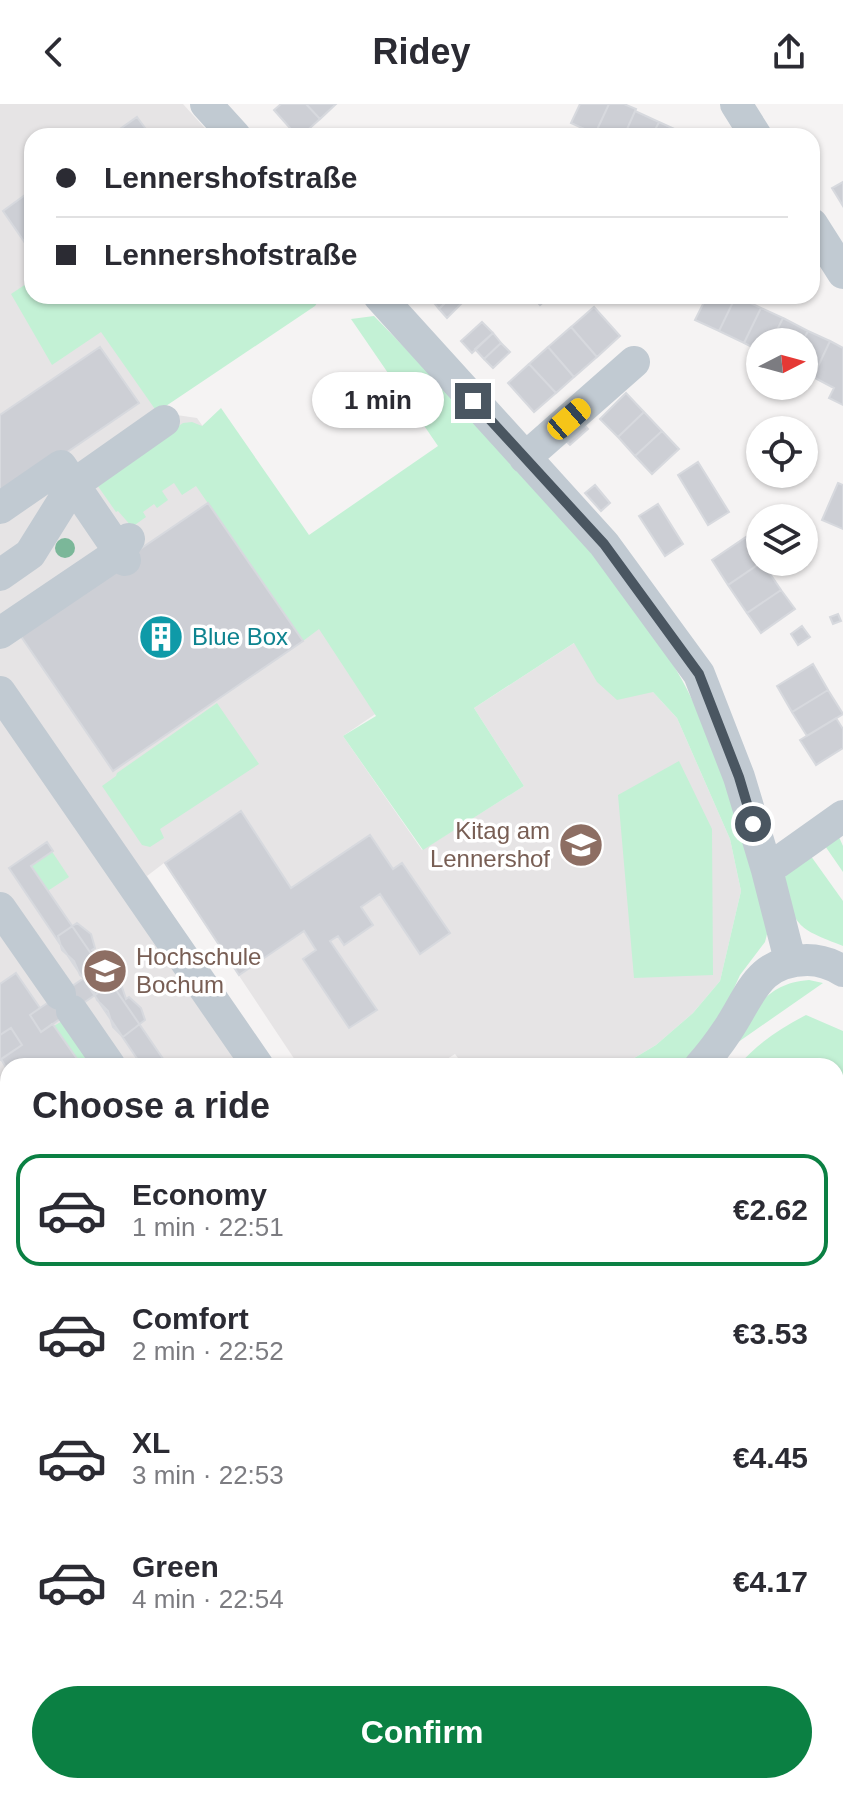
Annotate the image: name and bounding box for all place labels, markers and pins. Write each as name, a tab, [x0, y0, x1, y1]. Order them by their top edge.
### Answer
building icon: Blue Box	[137, 613, 185, 661]
place label: Blue Box	[192, 623, 288, 650]
place label: Kitag am Lennershof	[430, 817, 550, 872]
school or university icon: Kitag am Lennershof	[557, 821, 605, 869]
place label: Hochschule Bochum	[136, 943, 261, 998]
school or university icon: Hochschule Bochum	[81, 947, 129, 995]

